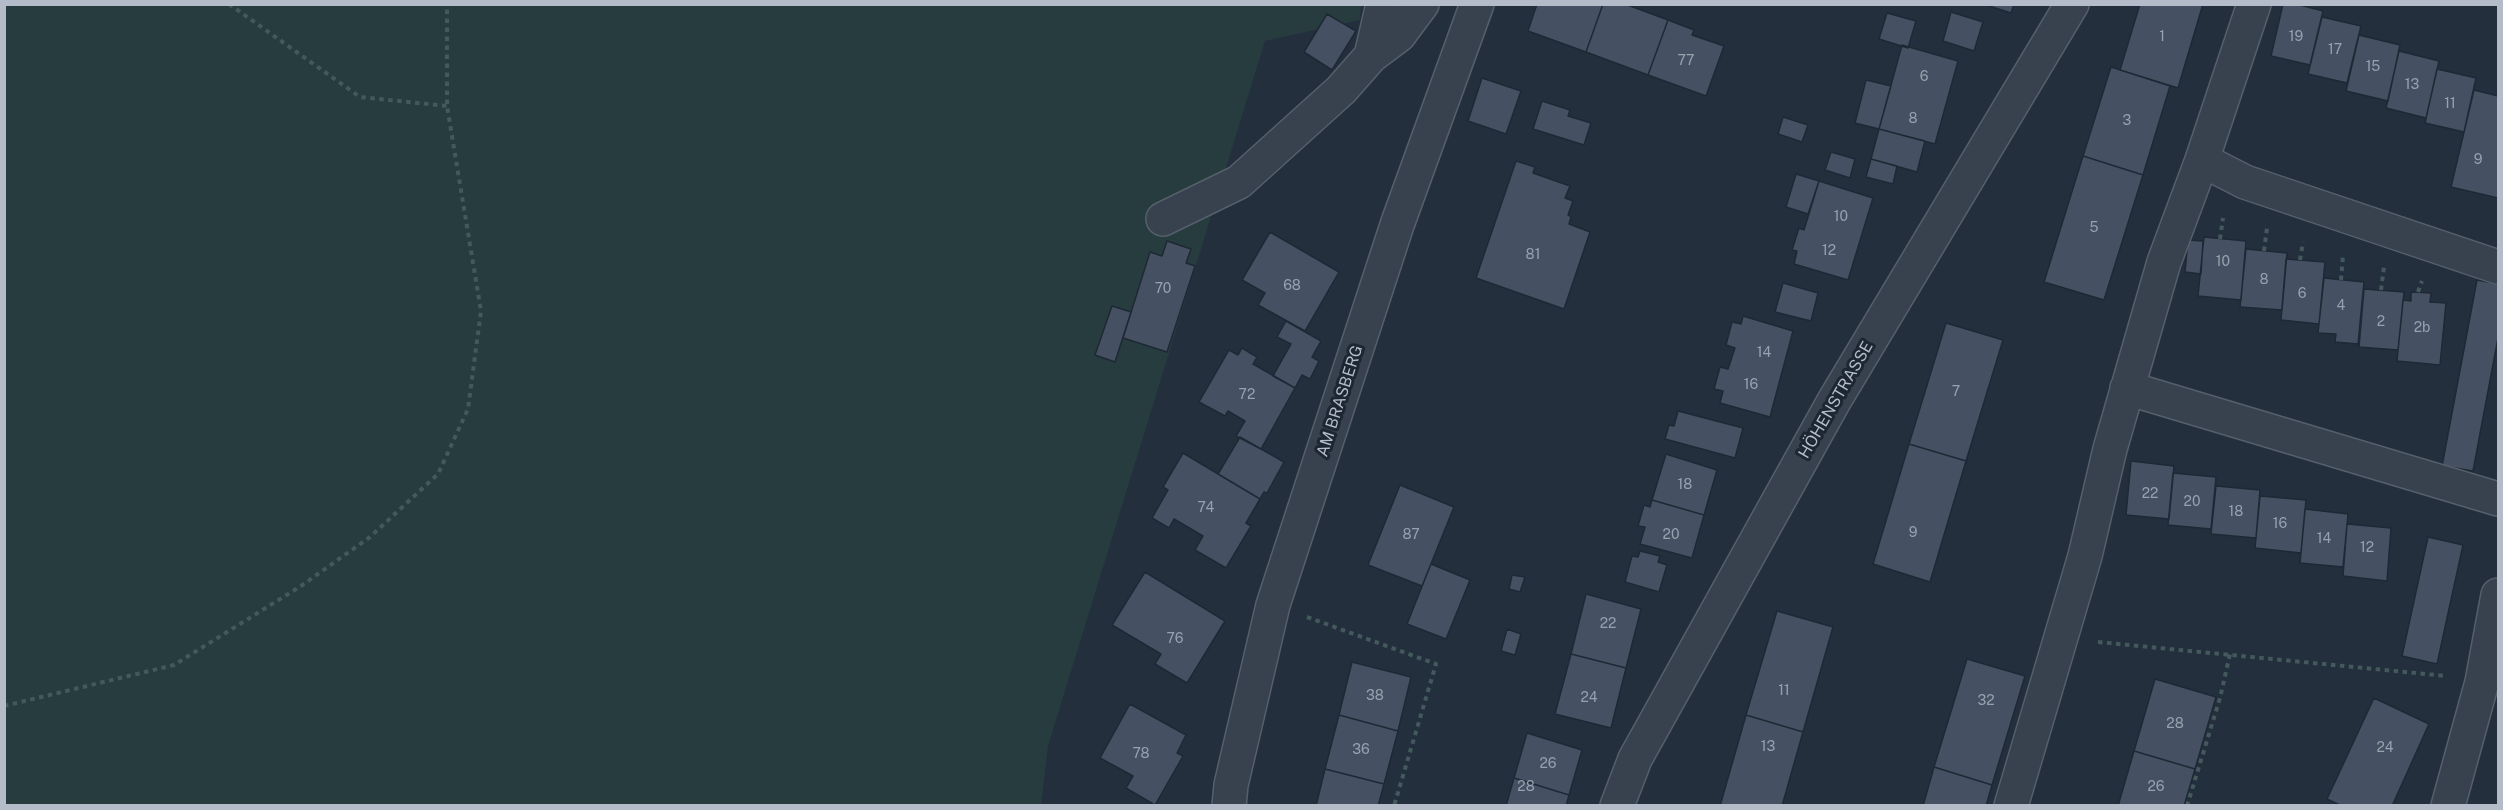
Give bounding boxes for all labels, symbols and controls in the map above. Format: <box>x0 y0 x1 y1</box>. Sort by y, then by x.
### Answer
house number: 1 <box>2159 29 2165 45</box>
house number: 19 <box>2289 29 2303 45</box>
house number: 17 <box>2328 42 2342 58</box>
house number: 77 <box>1678 53 1694 69</box>
house number: 15 <box>2366 59 2380 75</box>
house number: 6 <box>1920 69 1928 85</box>
house number: 13 <box>2405 77 2419 93</box>
house number: 11 <box>2444 96 2456 112</box>
house number: 8 <box>1908 111 1918 127</box>
house number: 3 <box>2123 113 2131 129</box>
house number: 9 <box>2474 152 2482 168</box>
house number: 10 <box>1834 209 1848 225</box>
house number: 5 <box>2090 220 2098 236</box>
house number: 12 <box>1822 243 1836 259</box>
house number: 81 <box>1526 247 1540 263</box>
house number: 10 <box>2216 254 2230 270</box>
house number: 8 <box>2259 272 2269 288</box>
house number: 68 <box>1283 278 1301 294</box>
house number: 70 <box>1155 281 1171 297</box>
house number: 6 <box>2298 286 2306 302</box>
house number: 4 <box>2337 298 2345 314</box>
house number: 2 <box>2377 314 2385 330</box>
house number: 2b <box>2414 320 2430 336</box>
street label: HÖHENSTRASSE <box>1795 338 1877 462</box>
street label: AM BRASBERG <box>1313 343 1367 459</box>
house number: 14 <box>1757 345 1771 361</box>
house number: 16 <box>1744 377 1758 393</box>
house number: 7 <box>1952 384 1960 400</box>
house number: 72 <box>1239 387 1255 403</box>
house number: 18 <box>1678 477 1692 493</box>
house number: 22 <box>2142 486 2158 502</box>
house number: 20 <box>2184 494 2200 510</box>
house number: 74 <box>1198 500 1214 516</box>
house number: 18 <box>2229 504 2243 520</box>
house number: 16 <box>2273 516 2287 532</box>
house number: 9 <box>1909 525 1917 541</box>
house number: 87 <box>1402 527 1420 543</box>
house number: 20 <box>1663 527 1679 543</box>
house number: 14 <box>2317 531 2331 547</box>
house number: 12 <box>2360 540 2374 556</box>
house number: 22 <box>1600 616 1616 632</box>
house number: 76 <box>1167 631 1183 647</box>
house number: 11 <box>1778 683 1790 699</box>
house number: 38 <box>1366 688 1384 704</box>
house number: 24 <box>1580 690 1598 706</box>
house number: 32 <box>1977 693 1995 709</box>
house number: 28 <box>2166 716 2184 732</box>
house number: 13 <box>1761 739 1775 755</box>
house number: 24 <box>2376 740 2394 756</box>
house number: 36 <box>1352 742 1370 758</box>
house number: 78 <box>1132 746 1150 762</box>
house number: 26 <box>1539 756 1557 772</box>
house number: 28 <box>1517 779 1535 795</box>
house number: 26 <box>2147 779 2165 795</box>

